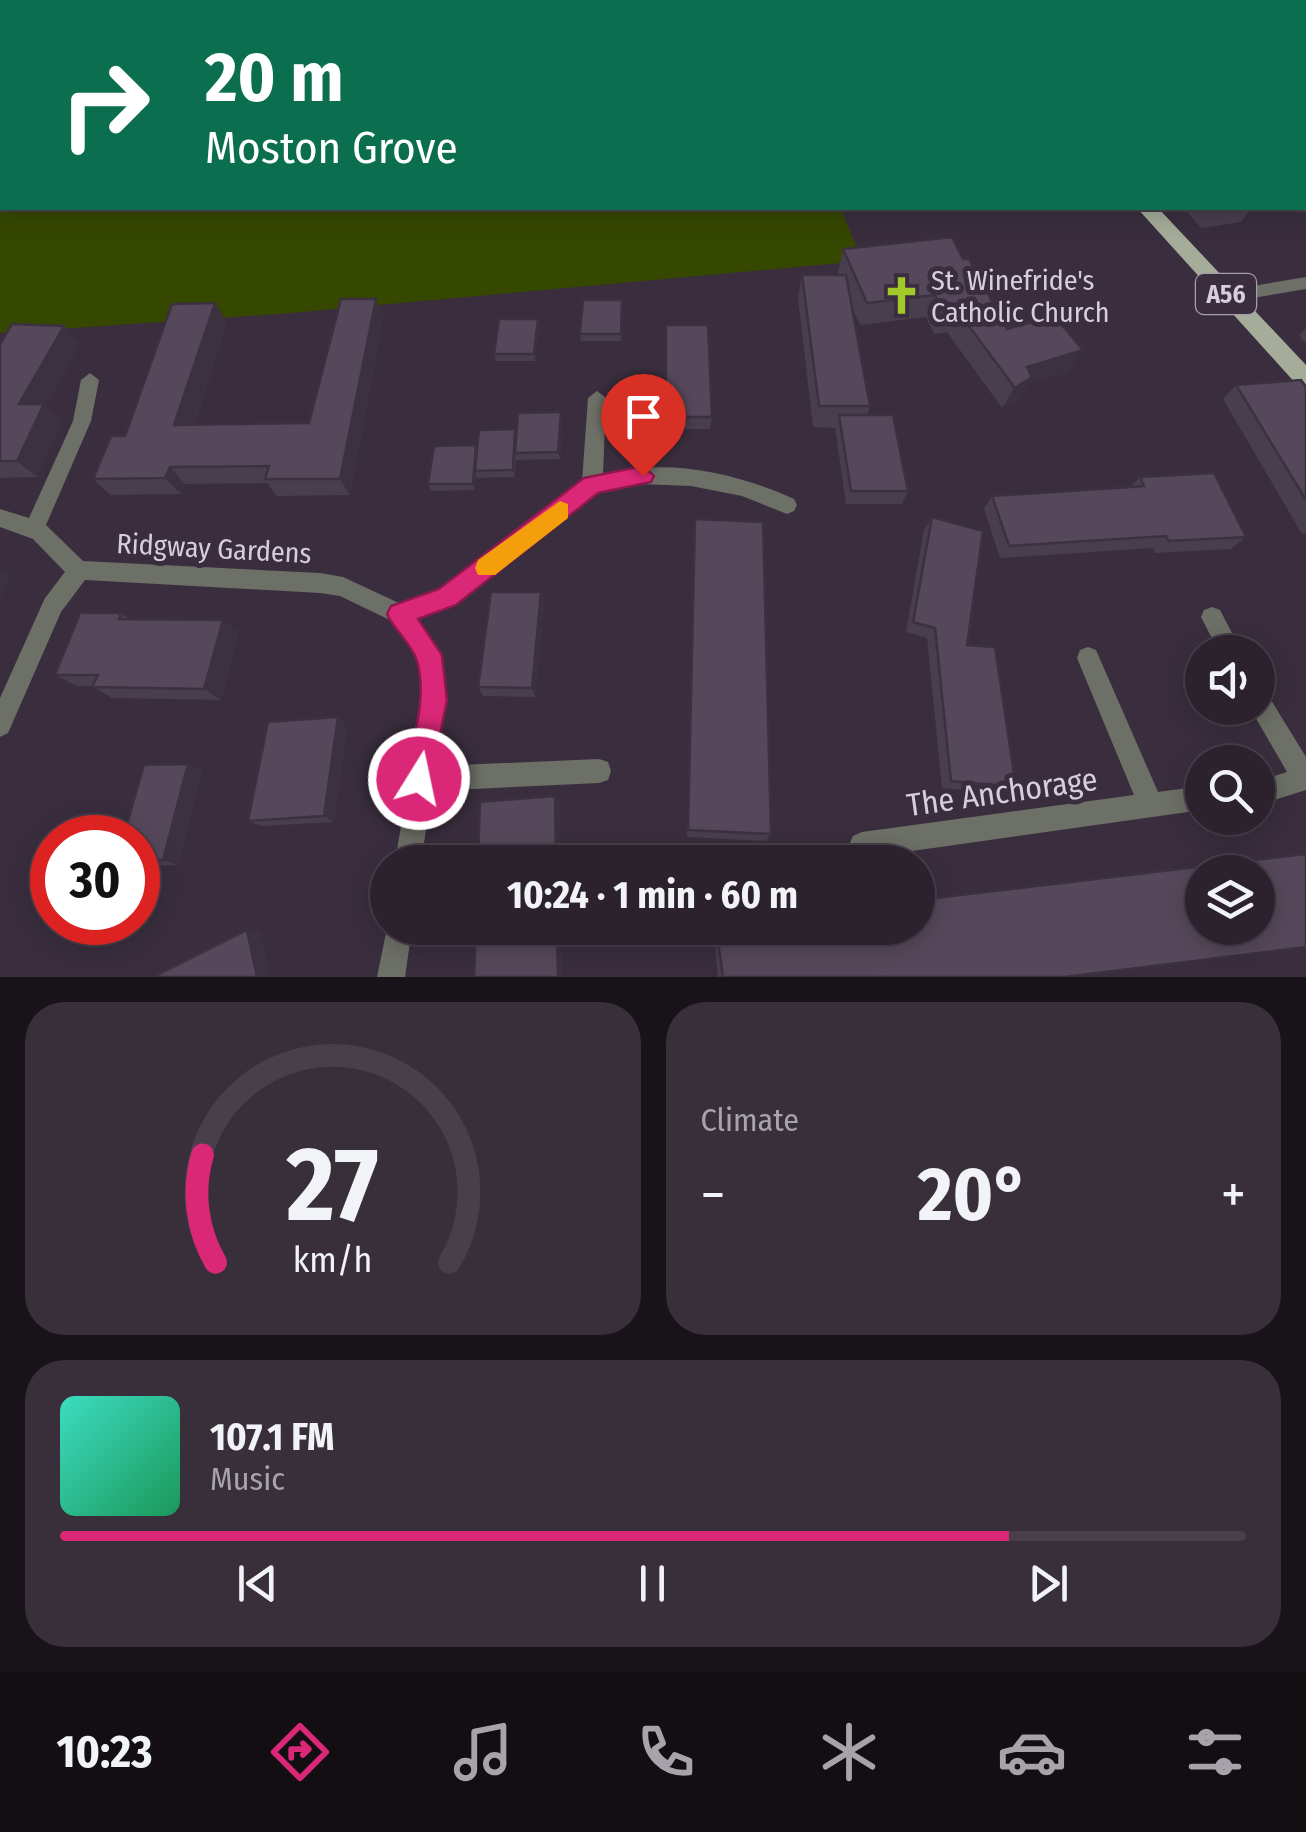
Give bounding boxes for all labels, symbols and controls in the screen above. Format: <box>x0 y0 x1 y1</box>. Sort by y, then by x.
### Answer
text: 20 m <box>205 36 344 120</box>
icon: right <box>40 40 170 170</box>
text: Moston Grove <box>205 121 458 175</box>
place label: St. Winefride's Catholic Church <box>931 264 1109 329</box>
road number: A56 <box>1196 274 1256 314</box>
church icon: St. Winefride's Catholic Church <box>880 275 922 317</box>
pin <box>601 374 686 477</box>
icon: arrive <box>616 389 671 444</box>
street label: Ridgway Gardens <box>116 527 312 570</box>
map controls <box>1185 635 1275 945</box>
button: sound <box>1185 635 1275 725</box>
position arrow <box>367 727 471 831</box>
button: search <box>1185 745 1275 835</box>
street label: The Anchorage <box>904 760 1100 824</box>
speed limit sign: 30 <box>30 815 160 945</box>
button: layers <box>1185 855 1275 945</box>
text: 10:24 · 1 min · 60 m <box>507 872 798 918</box>
text: Climate <box>701 1101 799 1139</box>
text: 27 <box>286 1123 379 1248</box>
text: 20° <box>918 1150 1029 1240</box>
text: − <box>701 1162 725 1228</box>
text: + <box>1221 1162 1246 1228</box>
text: km/h <box>293 1239 373 1281</box>
text: 107.1 FM <box>210 1414 334 1460</box>
text: Music <box>210 1460 285 1498</box>
icon: previous <box>230 1556 285 1611</box>
icon: pause <box>625 1556 680 1611</box>
icon: next <box>1021 1556 1076 1611</box>
icon: directions <box>265 1717 335 1787</box>
icon: music <box>448 1717 518 1787</box>
icon: phone <box>631 1717 701 1787</box>
icon: climate <box>814 1717 884 1787</box>
icon: car <box>997 1717 1067 1787</box>
icon: filters <box>1180 1717 1250 1787</box>
text: 10:23 <box>56 1725 152 1779</box>

